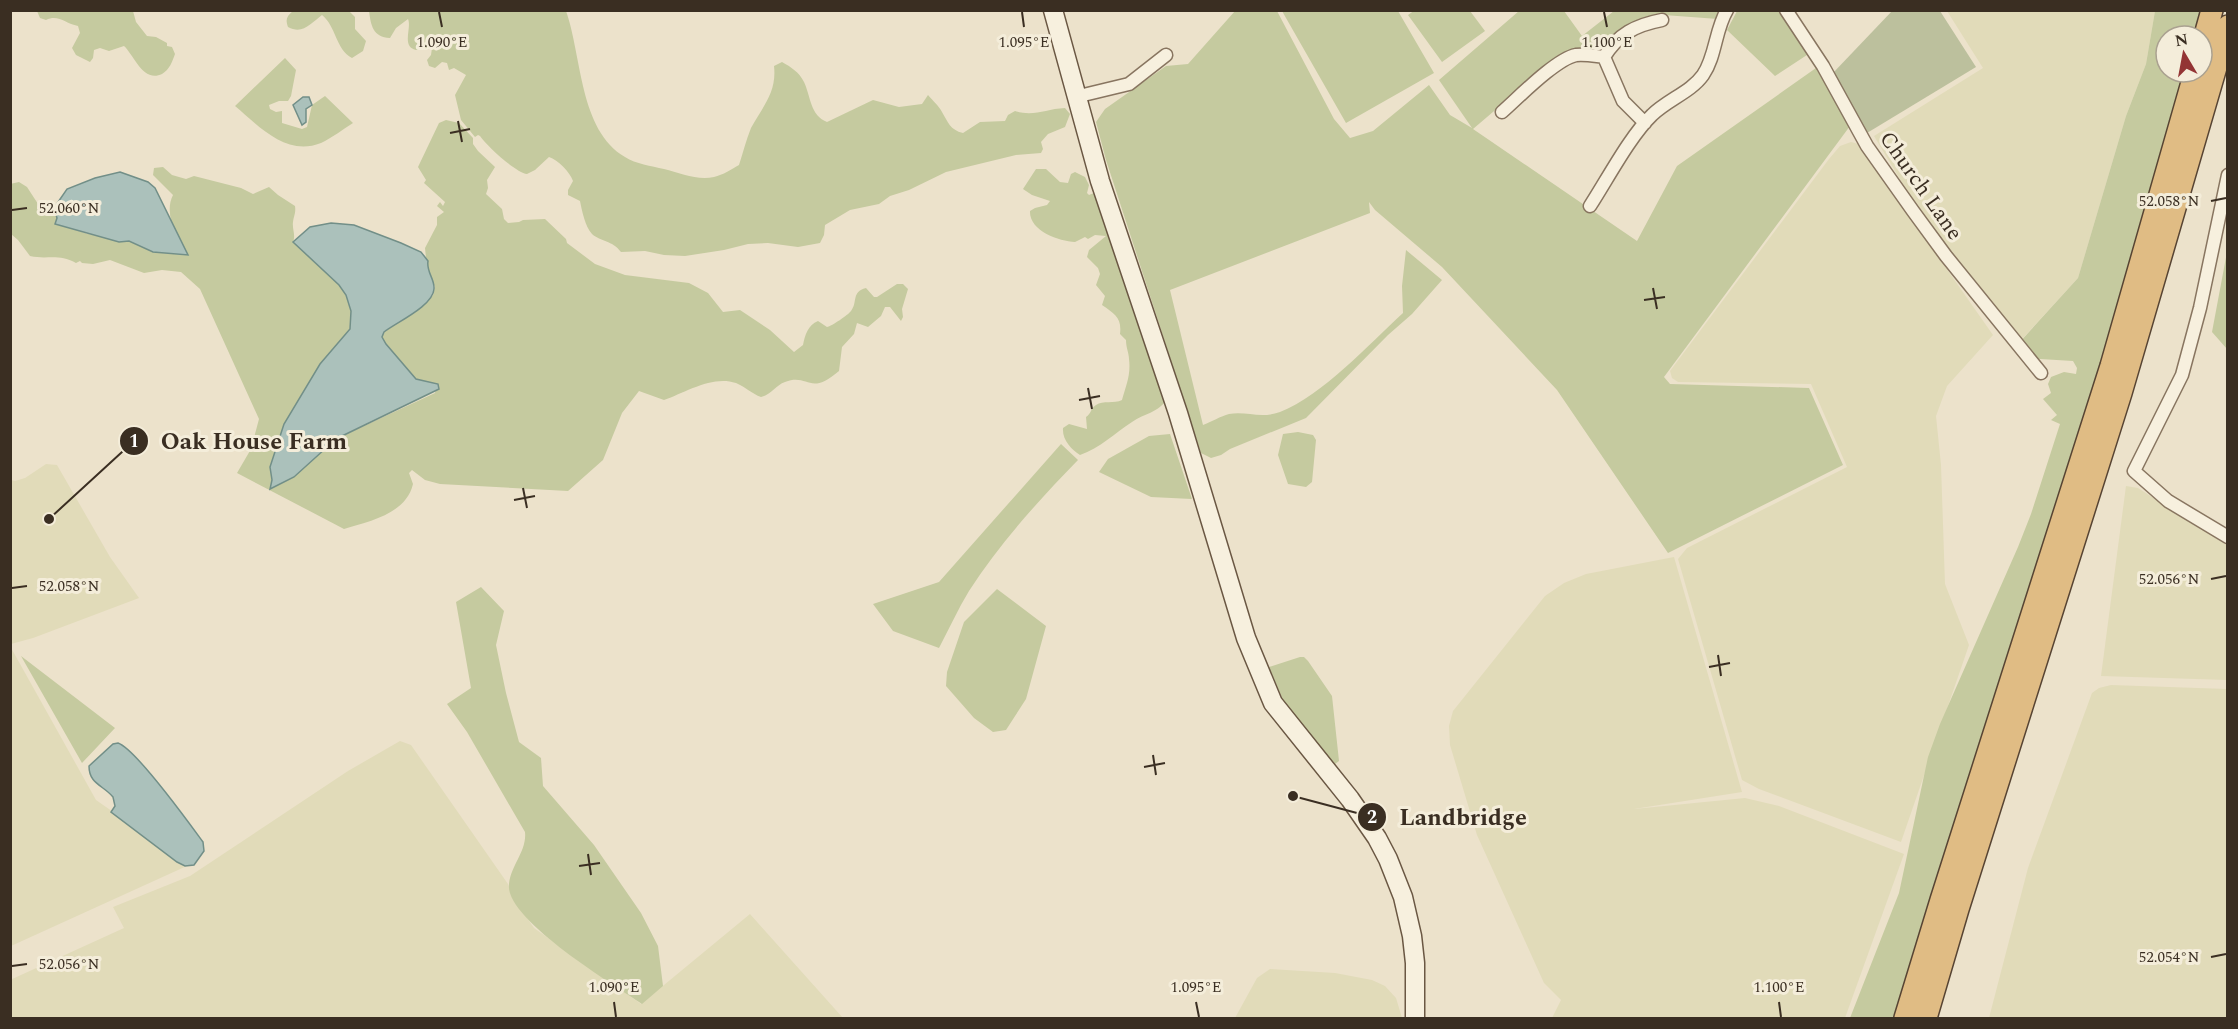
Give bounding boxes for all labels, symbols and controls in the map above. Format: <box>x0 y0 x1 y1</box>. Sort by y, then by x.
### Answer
north arrow <box>2154 24 2214 84</box>
text: N <box>2173 27 2190 53</box>
text: 1.090°E <box>416 31 468 54</box>
text: 1.095°E <box>998 31 1050 54</box>
text: 1.100°E <box>1581 31 1633 54</box>
street label: Church Lane <box>1871 124 1971 247</box>
text: 52.058°N <box>2139 190 2199 213</box>
text: 52.060°N <box>39 197 99 220</box>
callout: Oak House Farm <box>119 420 359 462</box>
text: Oak House Farm <box>161 424 348 460</box>
text: 1 <box>129 428 139 455</box>
text: 52.056°N <box>2139 568 2199 591</box>
text: 52.058°N <box>39 575 99 598</box>
callout: Landbridge <box>1357 796 1539 838</box>
text: Landbridge <box>1399 800 1527 836</box>
text: 2 <box>1367 804 1377 831</box>
text: 52.054°N <box>2139 946 2199 969</box>
text: 52.056°N <box>39 953 99 976</box>
text: 1.090°E <box>588 976 640 999</box>
text: 1.095°E <box>1170 976 1222 999</box>
text: 1.100°E <box>1753 976 1805 999</box>

